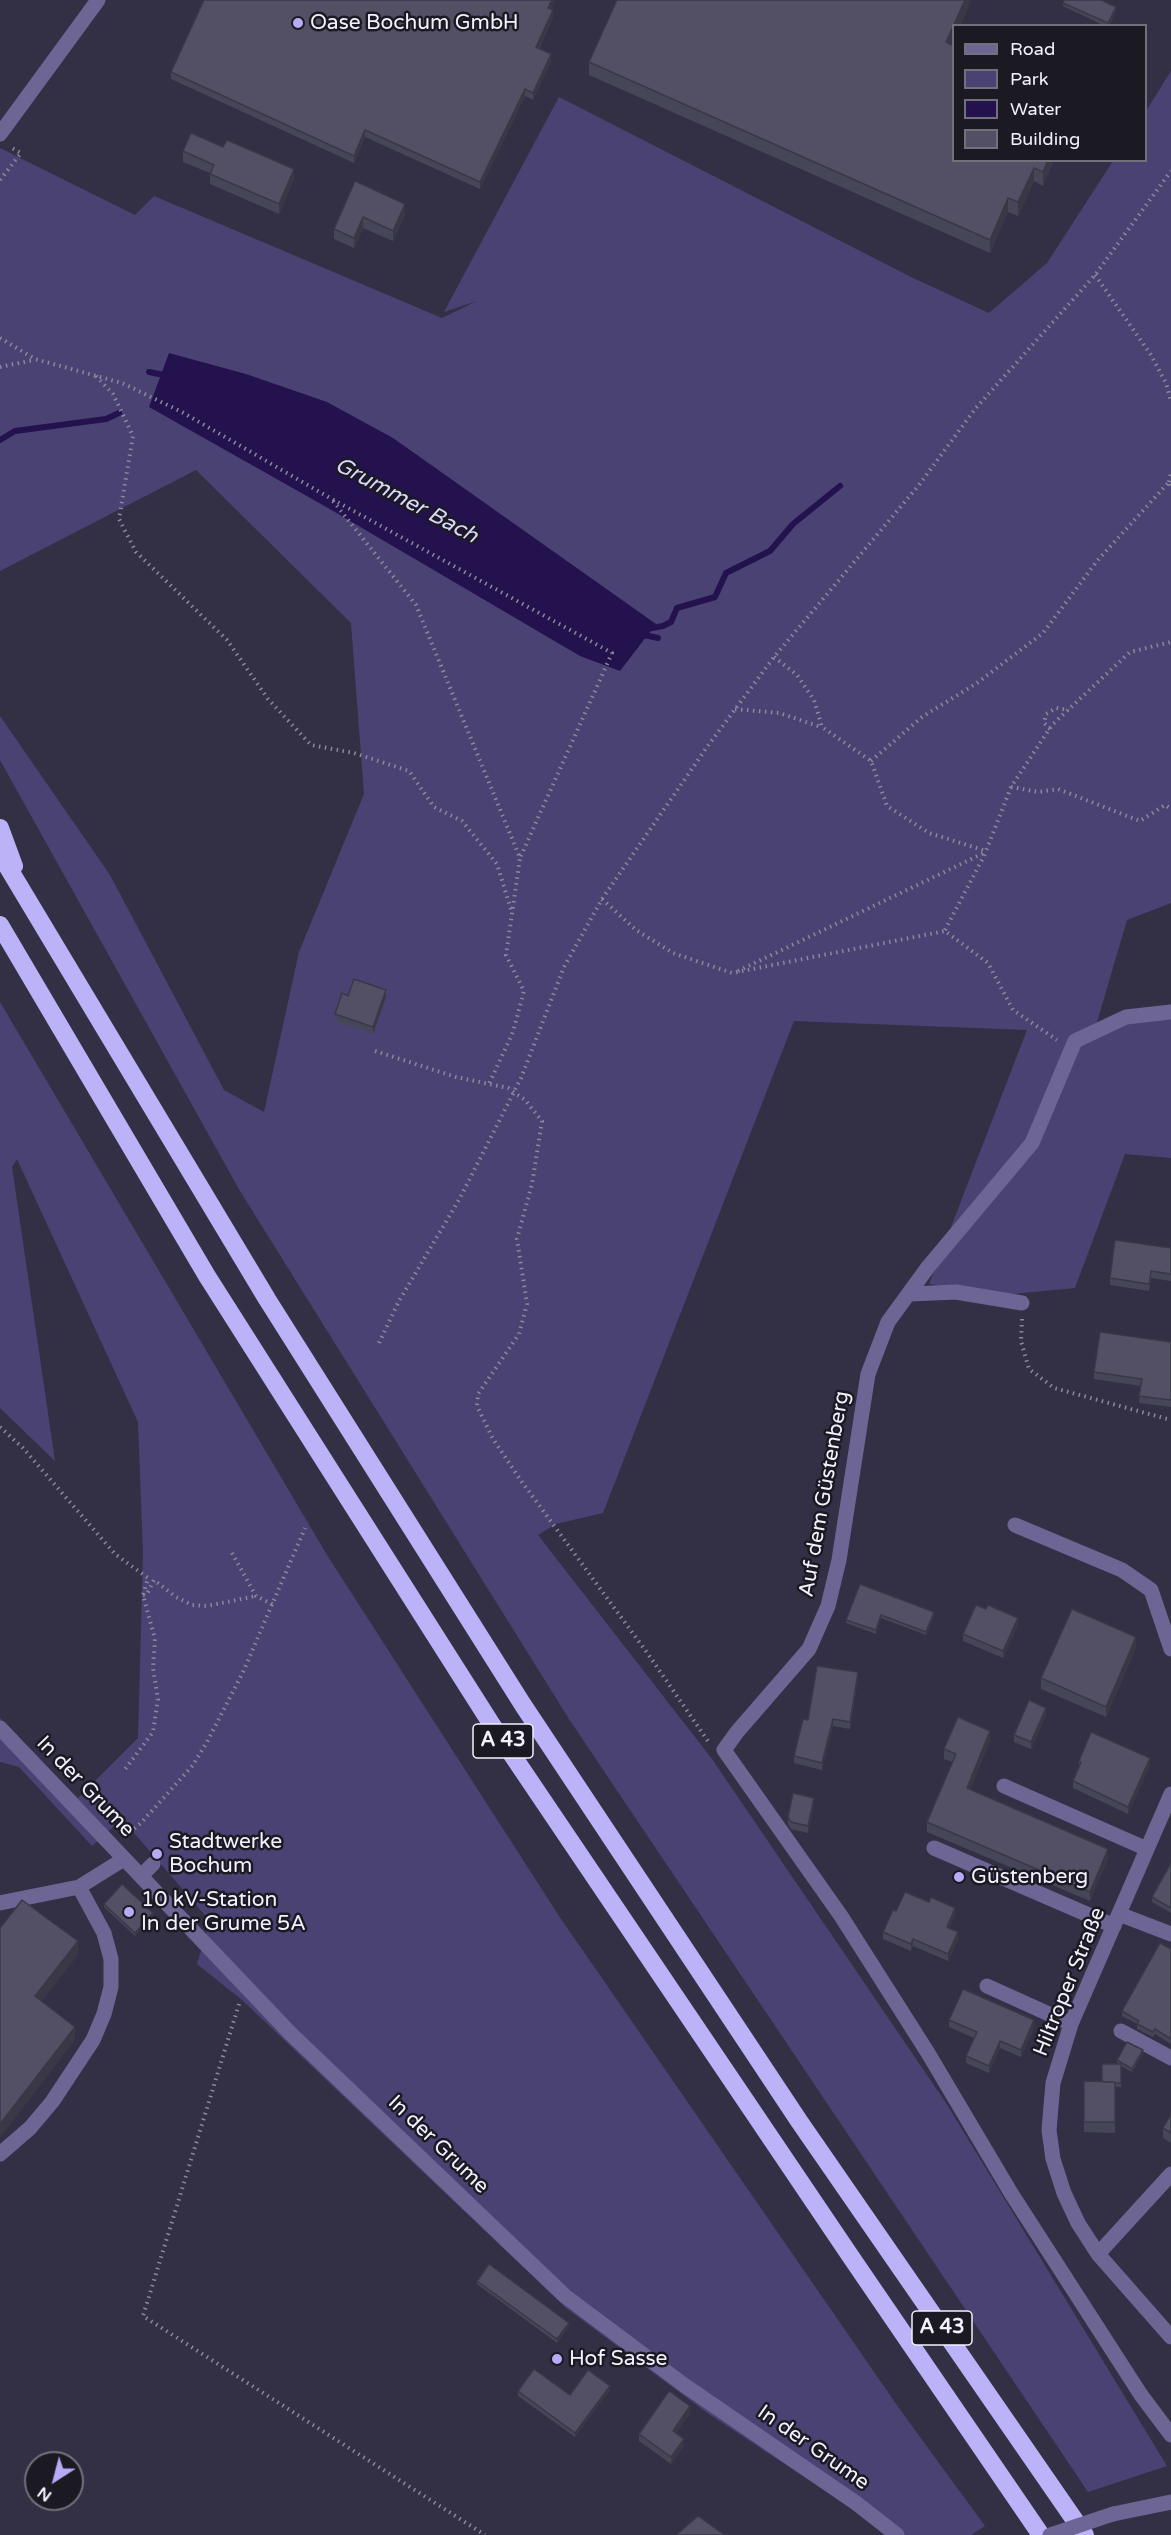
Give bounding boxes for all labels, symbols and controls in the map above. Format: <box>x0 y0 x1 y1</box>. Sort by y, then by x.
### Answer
place label: Oase Bochum GmbH <box>310 10 519 36</box>
marker: Oase Bochum GmbH <box>291 16 305 30</box>
legend <box>952 24 1147 162</box>
text: Road <box>1010 38 1055 60</box>
text: Park <box>1010 68 1048 90</box>
text: Water <box>1010 98 1061 120</box>
text: Building <box>1010 128 1080 150</box>
water label: Grummer Bach <box>330 452 482 550</box>
street label: Auf dem Güstenberg <box>794 1389 856 1599</box>
road number: A 43 <box>473 1724 533 1758</box>
street label: In der Grume <box>31 1731 139 1843</box>
place label: Stadtwerke Bochum <box>169 1829 282 1879</box>
marker: Stadtwerke Bochum <box>150 1847 164 1861</box>
place label: Güstenberg <box>971 1864 1088 1890</box>
marker: Güstenberg <box>952 1870 966 1884</box>
place label: 10 kV-Station In der Grume 5A <box>141 1887 306 1937</box>
street label: Hiltroper Straße <box>1029 1904 1111 2060</box>
marker: 10 kV-Station In der Grume 5A <box>122 1905 136 1919</box>
street label: In der Grume <box>382 2091 494 2199</box>
road number: A 43 <box>912 2311 972 2345</box>
place label: Hof Sasse <box>569 2346 667 2372</box>
marker: Hof Sasse <box>550 2352 564 2366</box>
street label: In der Grume <box>752 2400 874 2496</box>
north arrow <box>24 2451 84 2511</box>
text: N <box>34 2482 56 2506</box>

